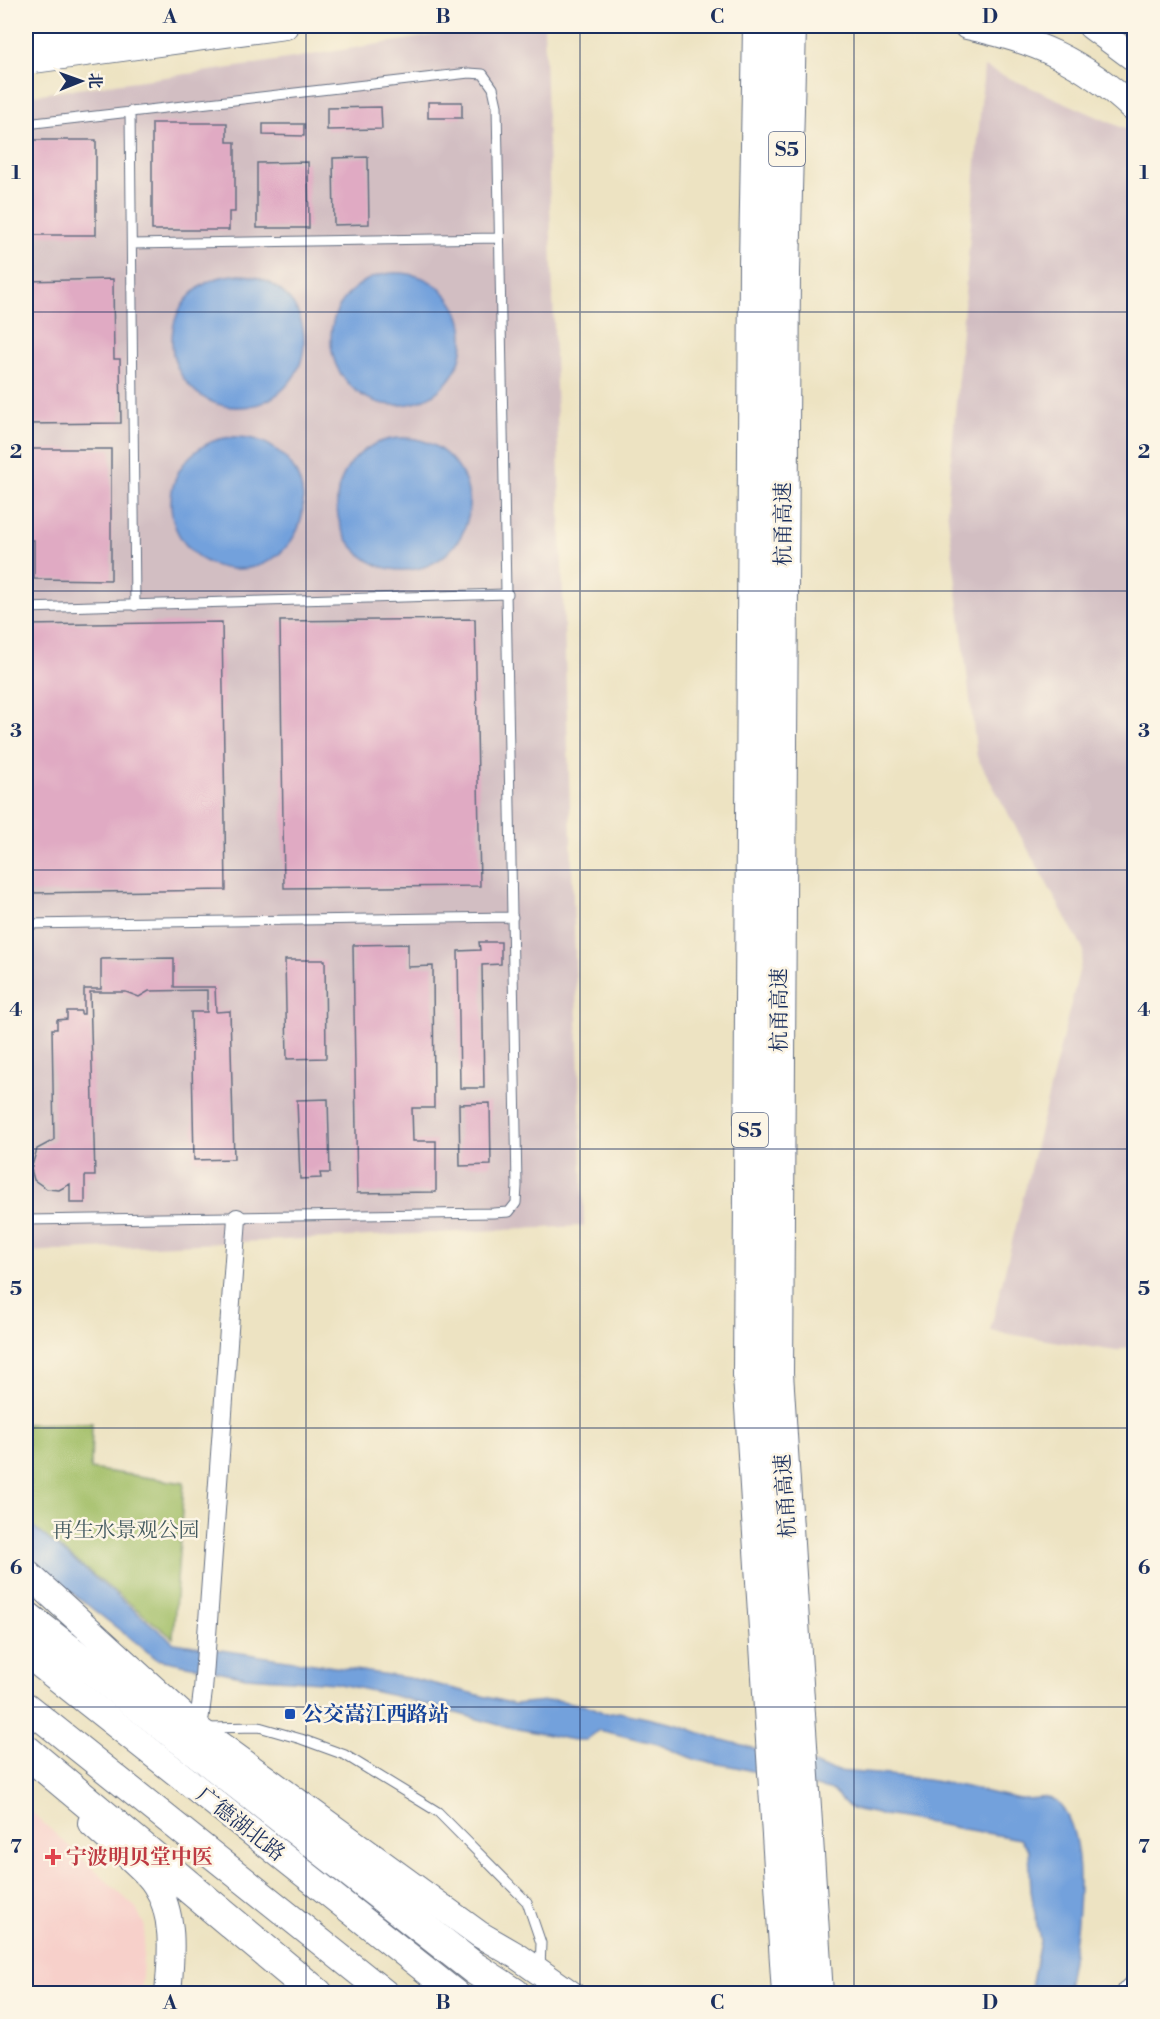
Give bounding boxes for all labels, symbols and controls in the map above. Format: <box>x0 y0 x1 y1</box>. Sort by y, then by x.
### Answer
text: A <box>162 5 178 30</box>
text: B <box>435 5 451 30</box>
text: C <box>710 5 724 30</box>
text: D <box>982 5 998 30</box>
north arrow <box>51 51 111 111</box>
text: 北 <box>85 73 105 89</box>
road number: S5 <box>769 132 805 166</box>
text: 1 <box>11 161 21 186</box>
text: 1 <box>1139 161 1149 186</box>
text: 2 <box>10 440 22 465</box>
text: 2 <box>1138 440 1150 465</box>
street label: 杭甬高速 <box>771 482 797 566</box>
text: 3 <box>10 719 22 744</box>
text: 3 <box>1138 719 1150 744</box>
street label: 杭甬高速 <box>767 968 793 1052</box>
text: 4 <box>9 998 23 1023</box>
text: 4 <box>1137 998 1151 1023</box>
road number: S5 <box>732 1113 768 1147</box>
text: 5 <box>10 1277 22 1302</box>
text: 5 <box>1138 1277 1150 1302</box>
street label: 杭甬高速 <box>770 1453 802 1539</box>
park label: 再生水景观公园 <box>53 1518 200 1544</box>
text: 6 <box>10 1556 23 1581</box>
text: 6 <box>1138 1556 1151 1581</box>
place label: 公交嵩江西路站 <box>302 1702 449 1728</box>
marker: 公交嵩江西路站 <box>283 1707 297 1721</box>
street label: 广德湖北路 <box>191 1782 290 1867</box>
text: 7 <box>10 1835 22 1860</box>
text: 7 <box>1138 1835 1150 1860</box>
place label: 宁波明贝堂中医 <box>66 1845 213 1871</box>
marker: 宁波明贝堂中医 <box>44 1848 62 1866</box>
text: A <box>162 1991 178 2016</box>
text: B <box>435 1991 451 2016</box>
text: C <box>710 1991 724 2016</box>
text: D <box>982 1991 998 2016</box>

